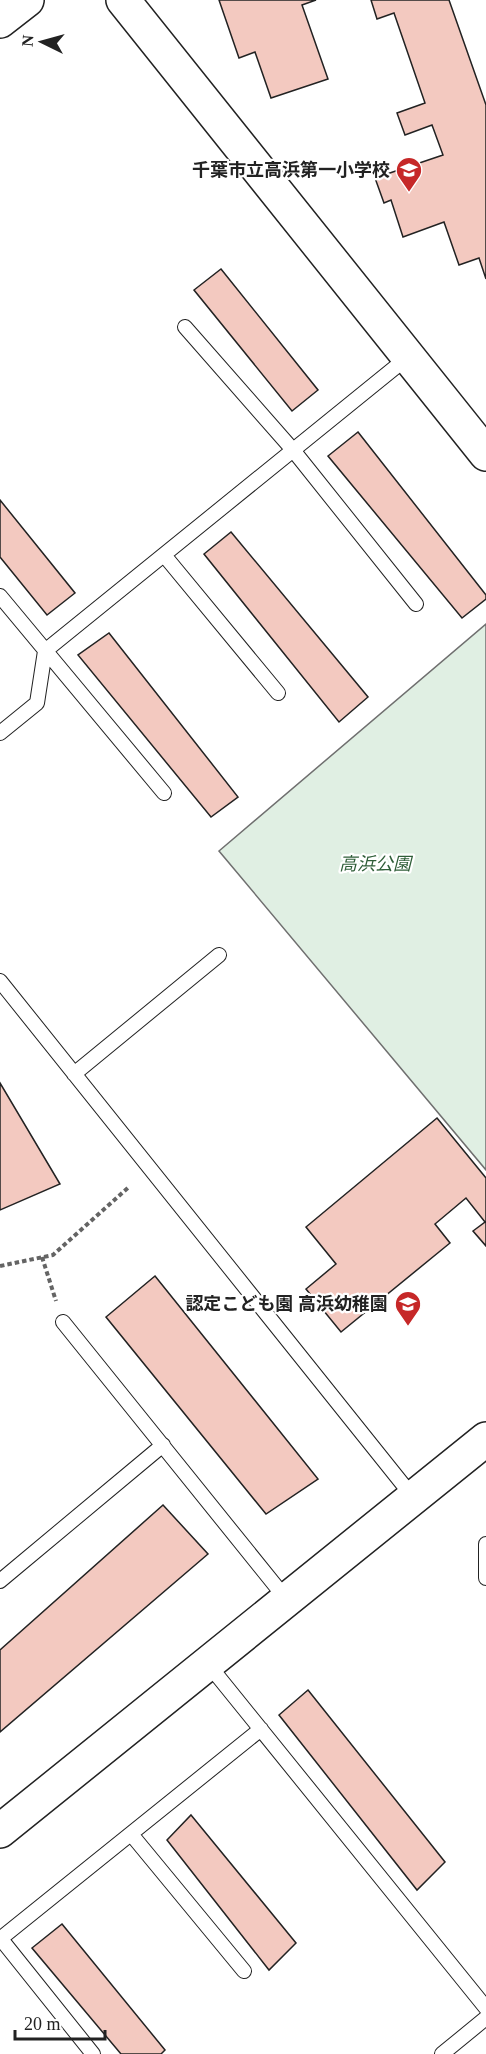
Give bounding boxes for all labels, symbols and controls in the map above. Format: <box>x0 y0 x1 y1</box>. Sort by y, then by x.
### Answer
north arrow <box>12 12 72 72</box>
text: N <box>19 34 37 47</box>
school or university icon: 千葉市立高浜第一小学校 <box>394 155 424 193</box>
place label: 千葉市立高浜第一小学校 <box>192 160 390 180</box>
park label: 高浜公園 <box>339 854 414 874</box>
school or university icon: 認定こども園 高浜幼稚園 <box>393 1289 423 1327</box>
place label: 認定こども園 高浜幼稚園 <box>186 1294 388 1314</box>
scale bar <box>15 2003 105 2041</box>
text: 20 m <box>24 2014 61 2034</box>

